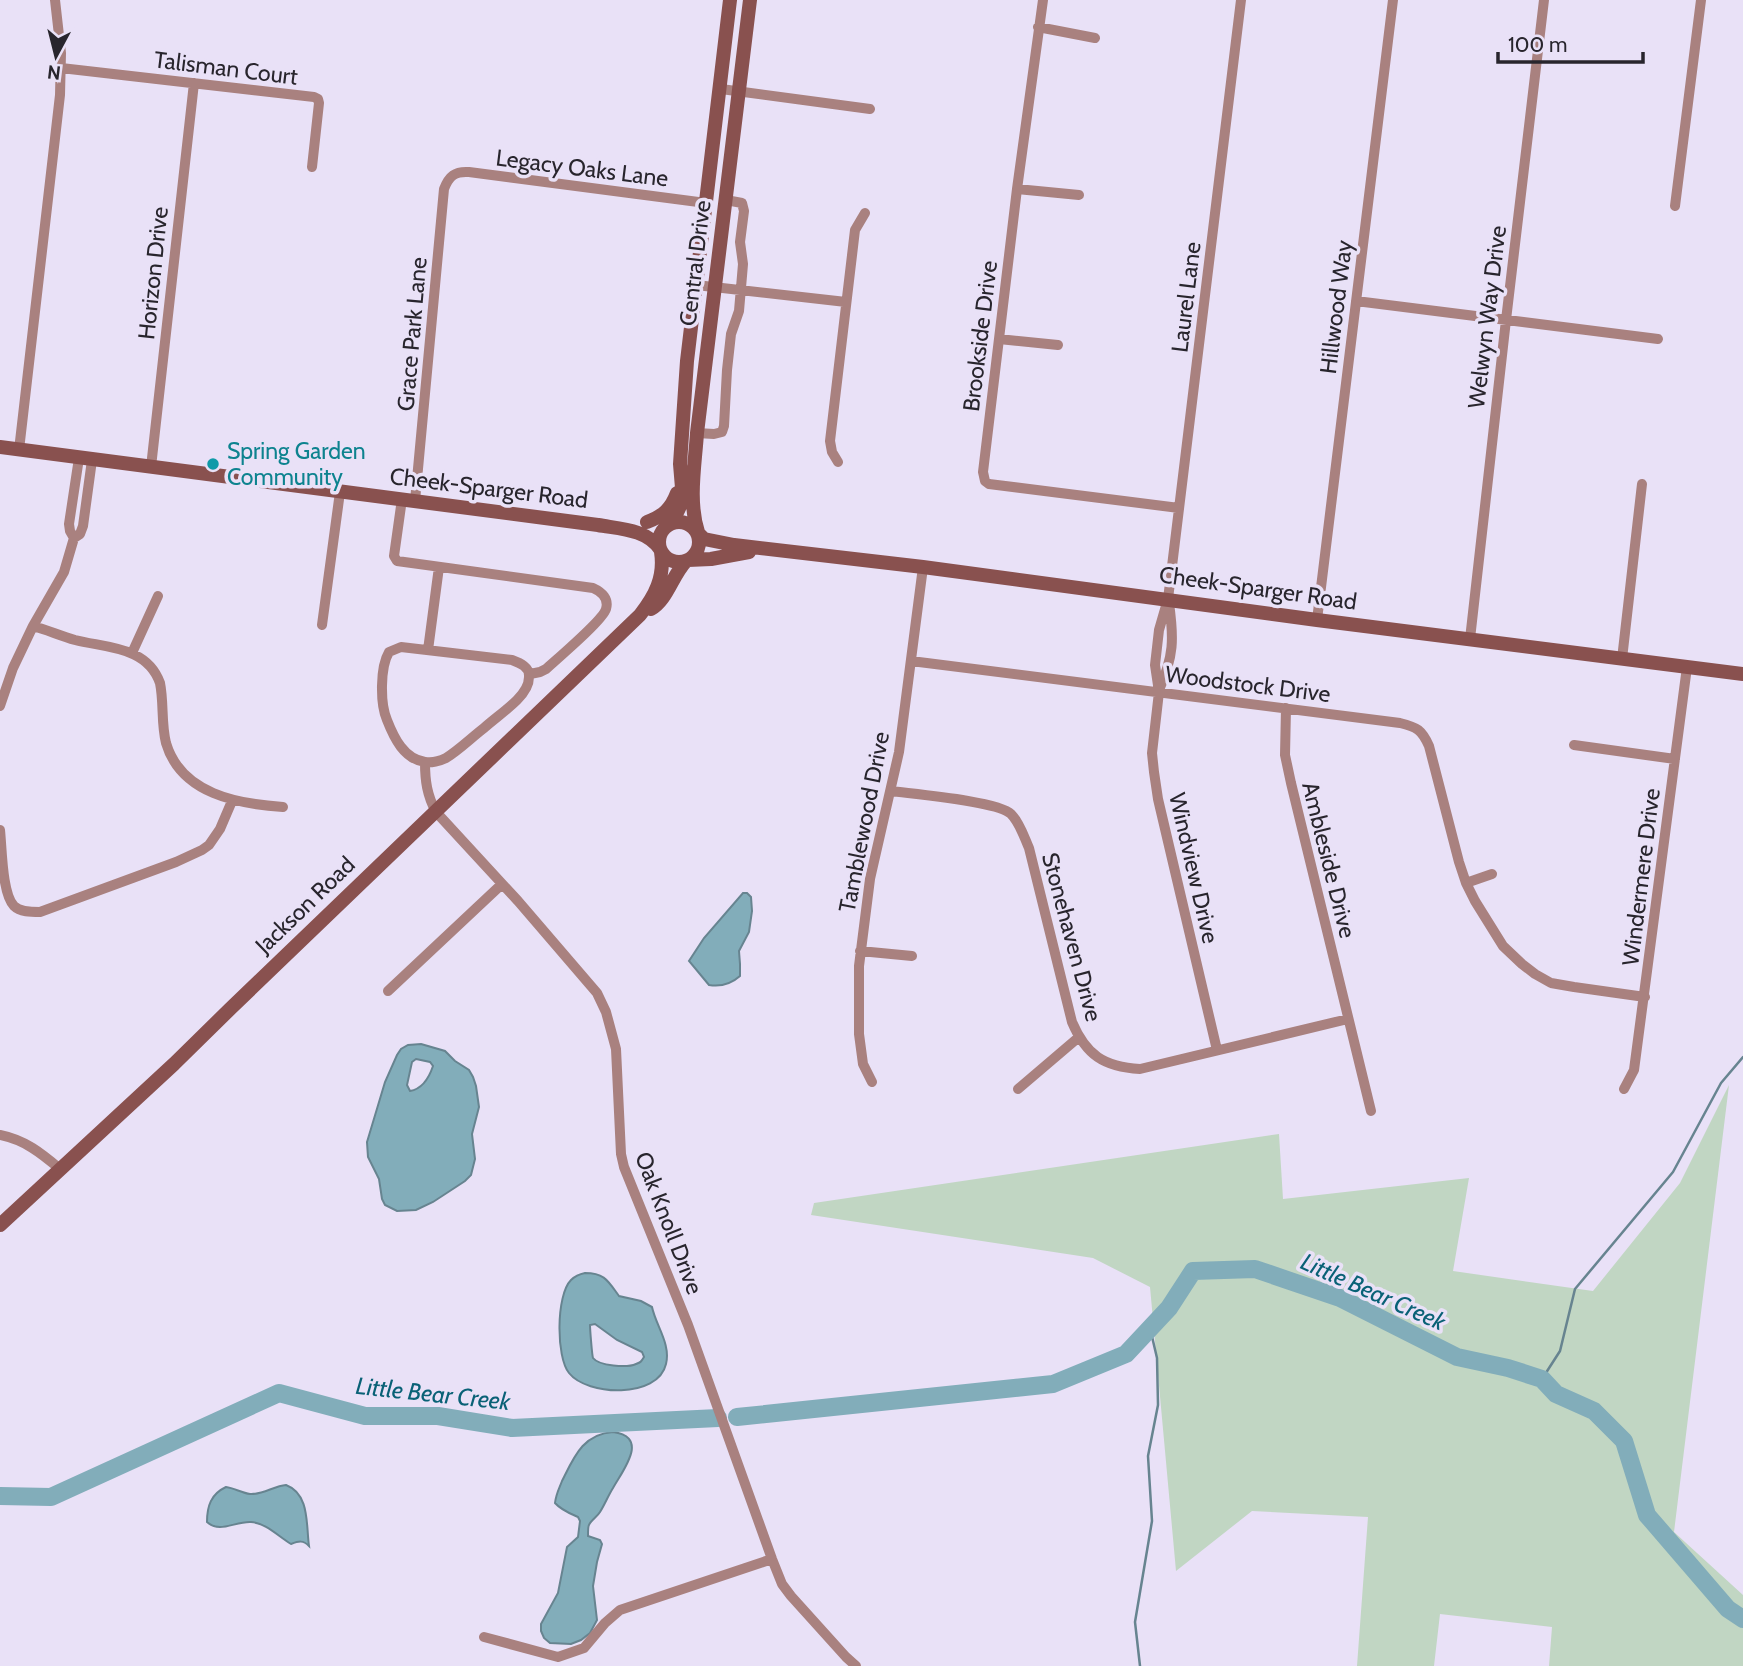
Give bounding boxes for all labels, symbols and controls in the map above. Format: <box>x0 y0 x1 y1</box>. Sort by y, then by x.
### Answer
north arrow <box>21 21 91 91</box>
scale bar <box>1498 21 1643 65</box>
text: 100 m <box>1508 32 1567 57</box>
street label: Talisman Court <box>153 45 300 91</box>
text: N <box>46 60 62 85</box>
street label: Legacy Oaks Lane <box>494 144 670 192</box>
street label: Central Drive <box>673 198 717 327</box>
street label: Horizon Drive <box>132 205 174 341</box>
street label: Welwyn Way Drive <box>1462 224 1512 410</box>
street label: Hillwood Way <box>1314 238 1358 375</box>
street label: Laurel Lane <box>1165 240 1207 354</box>
street label: Grace Park Lane <box>391 256 433 412</box>
street label: Brookside Drive <box>957 259 1003 413</box>
place label: Spring Garden Community <box>227 437 366 491</box>
marker: Spring Garden Community <box>205 456 221 472</box>
street label: Cheek-Sparger Road <box>388 462 590 514</box>
street label: Cheek-Sparger Road <box>1157 560 1359 616</box>
street label: Woodstock Drive <box>1164 660 1332 708</box>
street label: Tamblewood Drive <box>833 729 895 915</box>
street label: Ambleside Drive <box>1296 779 1362 941</box>
street label: Windermere Drive <box>1616 786 1666 967</box>
street label: Windview Drive <box>1163 790 1225 946</box>
street label: Stonehaven Drive <box>1036 850 1108 1025</box>
street label: Jackson Road <box>249 851 361 960</box>
street label: Oak Knoll Drive <box>629 1148 709 1298</box>
water label: Little Bear Creek <box>1297 1247 1451 1337</box>
water label: Little Bear Creek <box>354 1371 512 1416</box>

